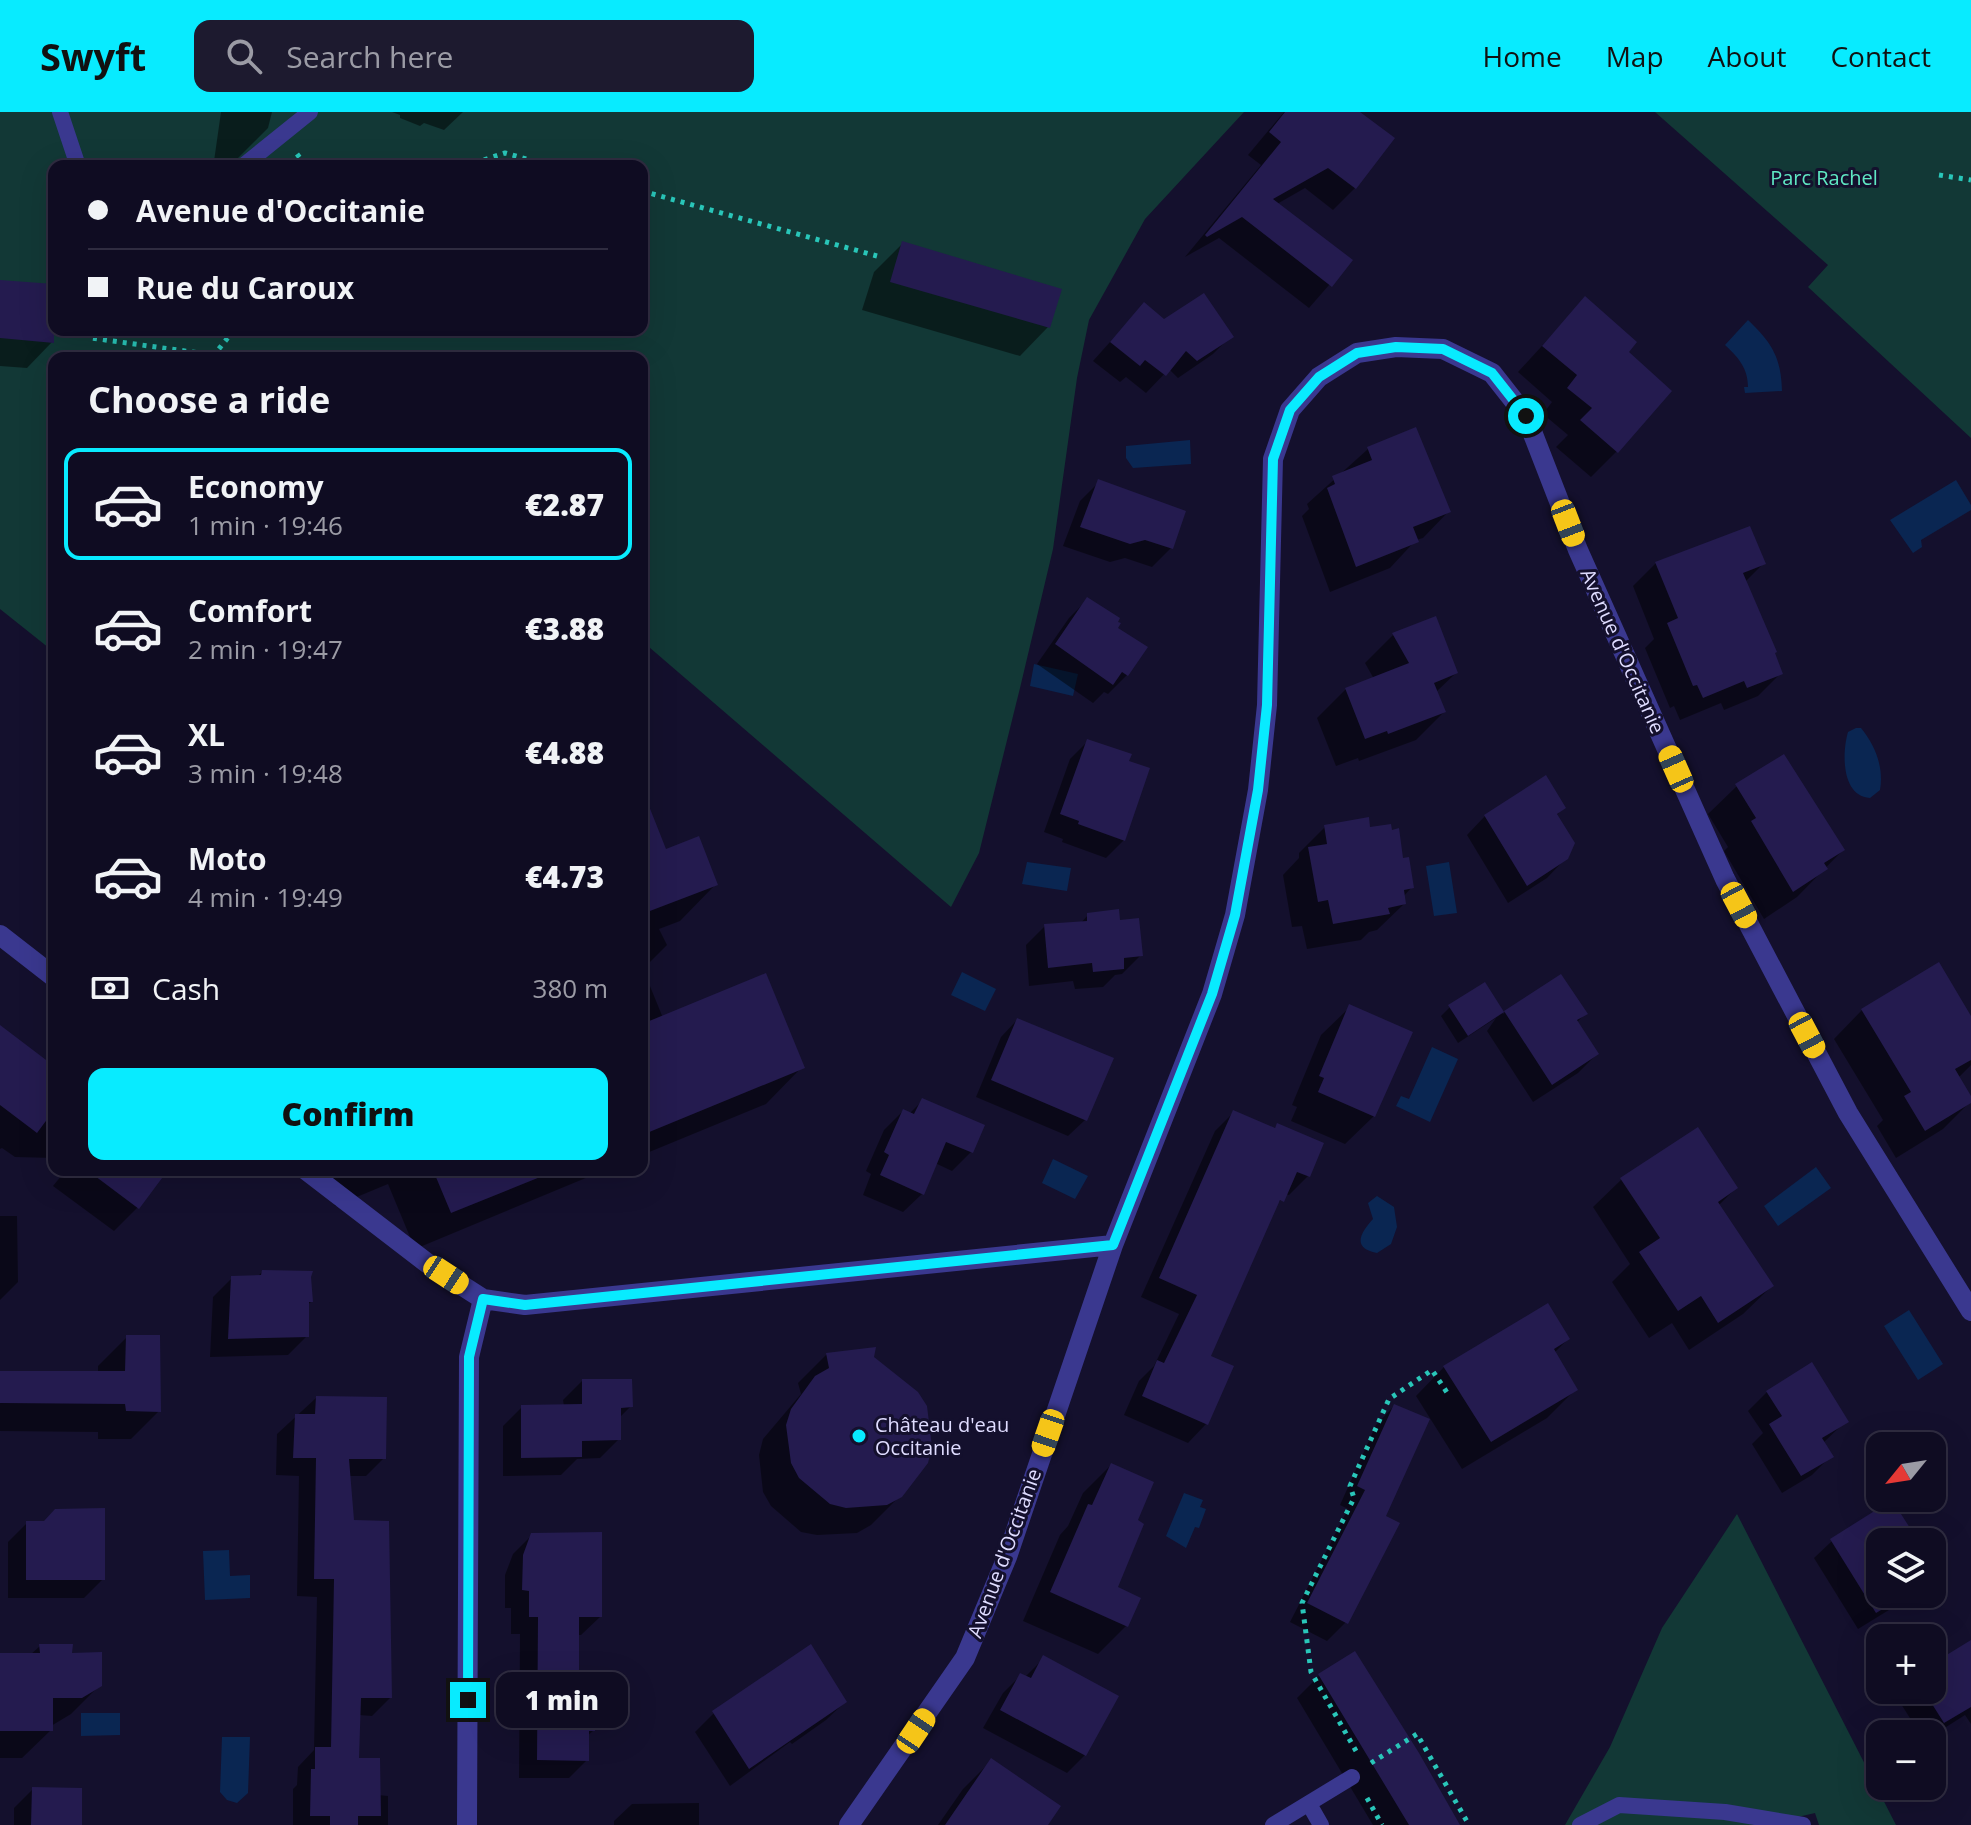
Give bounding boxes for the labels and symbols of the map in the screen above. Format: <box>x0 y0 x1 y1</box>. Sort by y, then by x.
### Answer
park label: Parc Rachel <box>1770 164 1878 191</box>
route start <box>1508 398 1544 434</box>
car <box>1548 496 1588 550</box>
street label: Avenue d'Occitanie <box>1574 564 1672 738</box>
car <box>1655 742 1697 796</box>
car <box>1717 878 1761 932</box>
car <box>1785 1008 1829 1062</box>
car <box>419 1252 473 1298</box>
car <box>1029 1406 1067 1460</box>
place label: Château d'eau Occitanie <box>875 1411 1009 1461</box>
marker: Château d'eau Occitanie <box>850 1427 868 1445</box>
north arrow <box>1866 1432 1946 1512</box>
street label: Avenue d'Occitanie <box>961 1465 1047 1641</box>
callout: 1 min <box>496 1672 628 1728</box>
route end <box>450 1682 486 1718</box>
car <box>893 1704 939 1758</box>

